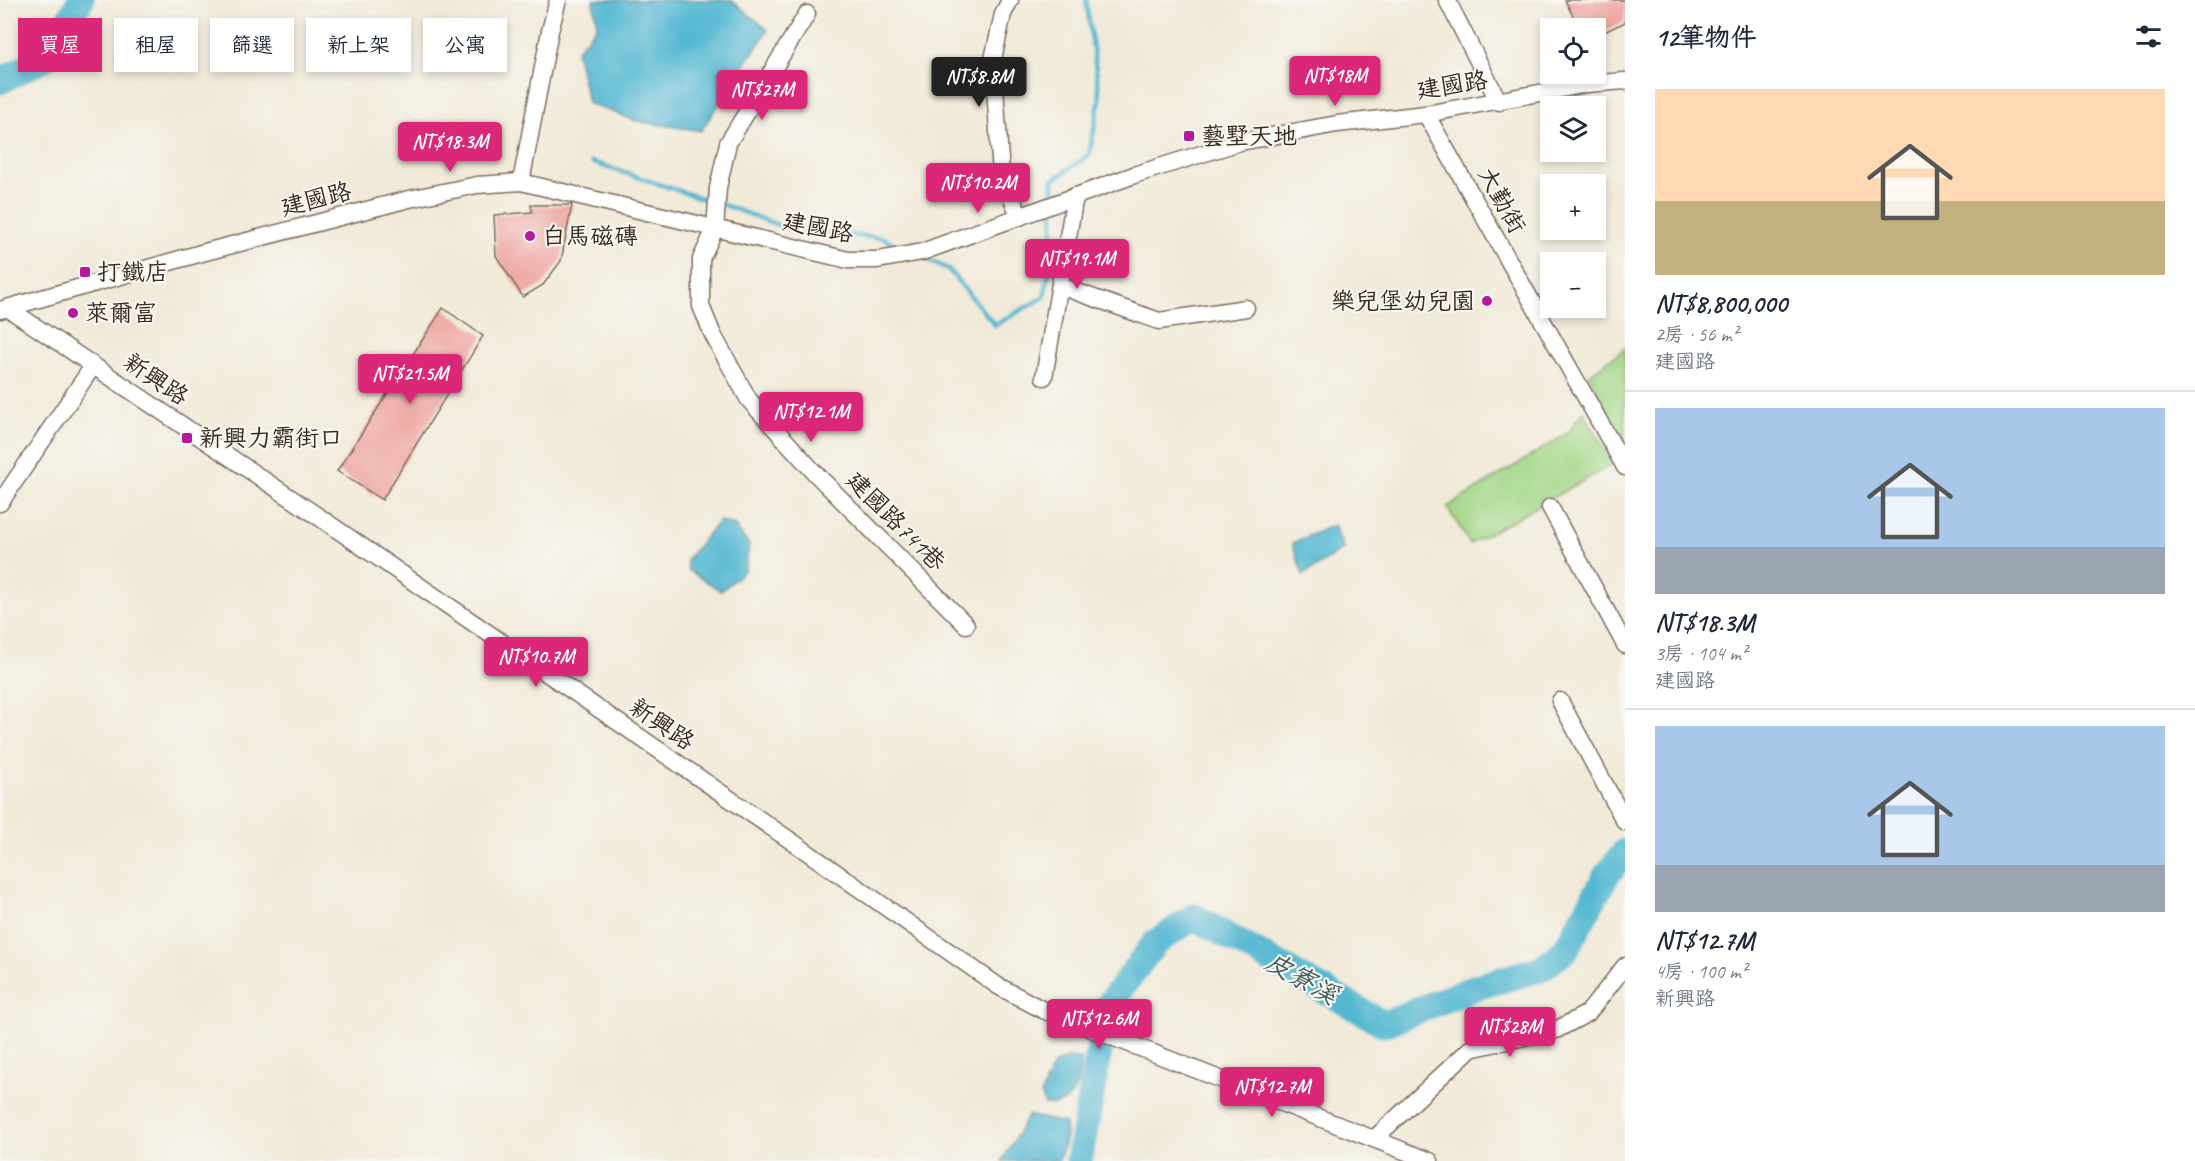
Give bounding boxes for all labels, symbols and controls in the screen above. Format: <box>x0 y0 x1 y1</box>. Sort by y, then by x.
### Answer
chip: 買屋 <box>18 18 102 72</box>
chip: 租屋 <box>114 18 198 72</box>
chip: 篩選 <box>210 18 294 72</box>
chip: 新上架 <box>306 18 411 72</box>
chip: 公寓 <box>423 18 507 72</box>
map controls <box>1540 18 1606 318</box>
button: locate <box>1540 18 1606 84</box>
icon: filters <box>2132 20 2165 53</box>
text: 12筆物件 <box>1655 21 1756 54</box>
pin: NT$18M <box>1286 56 1384 107</box>
pin: NT$8.8M <box>924 57 1034 108</box>
text: NT$18M <box>1303 63 1367 88</box>
text: NT$8.8M <box>945 64 1013 89</box>
street label: 建國路 <box>1414 65 1490 105</box>
pin: NT$27M <box>713 70 811 121</box>
text: NT$27M <box>730 77 794 102</box>
button: layers <box>1540 96 1606 162</box>
place label: 藝墅天地 <box>1201 121 1297 151</box>
pin: NT$18.3M <box>388 122 512 173</box>
icon: home <box>1856 128 1964 236</box>
text: NT$18.3M <box>412 129 488 154</box>
marker: 藝墅天地 <box>1182 129 1196 143</box>
street label: 大勤街 <box>1471 161 1533 239</box>
pin: NT$10.2M <box>916 163 1040 214</box>
text: NT$10.2M <box>940 170 1016 195</box>
button: + <box>1540 174 1606 240</box>
street label: 建國路 <box>277 176 355 222</box>
street label: 建國路 <box>780 205 856 249</box>
place label: 白馬磁磚 <box>542 221 638 251</box>
marker: 白馬磁磚 <box>523 229 537 243</box>
pin: NT$19.1M <box>1015 239 1139 290</box>
text: NT$19.1M <box>1039 246 1115 271</box>
button: − <box>1540 252 1606 318</box>
place label: 打鐵店 <box>97 257 169 287</box>
marker: 打鐵店 <box>78 265 92 279</box>
place label: 樂兒堡幼兒園 <box>1331 286 1475 316</box>
text: NT$8,800,000 <box>1655 287 1787 320</box>
marker: 樂兒堡幼兒園 <box>1480 294 1494 308</box>
place label: 萊爾富 <box>85 298 157 328</box>
marker: 萊爾富 <box>66 306 80 320</box>
text: 2房 · 56 m² <box>1655 322 1738 347</box>
street label: 新興路 <box>118 346 194 412</box>
text: 建國路 <box>1655 349 1715 374</box>
pin: NT$21.5M <box>348 354 472 405</box>
text: NT$21.5M <box>372 361 448 386</box>
pin: NT$12.1M <box>749 392 873 443</box>
text: NT$12.1M <box>773 399 849 424</box>
place label: 新興力霸街口 <box>199 423 343 453</box>
marker: 新興力霸街口 <box>180 431 194 445</box>
icon: home <box>1856 447 1964 555</box>
street label: 建國路741巷 <box>840 465 952 577</box>
text: NT$18.3M <box>1655 606 1754 639</box>
pin: NT$10.7M <box>474 637 598 688</box>
text: 3房 · 104 m² <box>1655 641 1747 666</box>
text: NT$10.7M <box>498 644 574 669</box>
text: 建國路 <box>1655 668 1715 693</box>
street label: 新興路 <box>624 691 700 757</box>
icon: home <box>1856 765 1964 873</box>
text: NT$12.7M <box>1655 924 1754 957</box>
water label: 皮寮溪 <box>1260 945 1346 1013</box>
text: 4房 · 100 m² <box>1655 959 1747 984</box>
text: 新興路 <box>1655 986 1715 1011</box>
pin: NT$12.6M <box>1037 999 1161 1050</box>
text: NT$12.6M <box>1061 1006 1137 1031</box>
pin: NT$28M <box>1461 1007 1559 1058</box>
text: NT$28M <box>1478 1014 1542 1039</box>
pin: NT$12.7M <box>1210 1067 1334 1118</box>
text: NT$12.7M <box>1234 1074 1310 1099</box>

